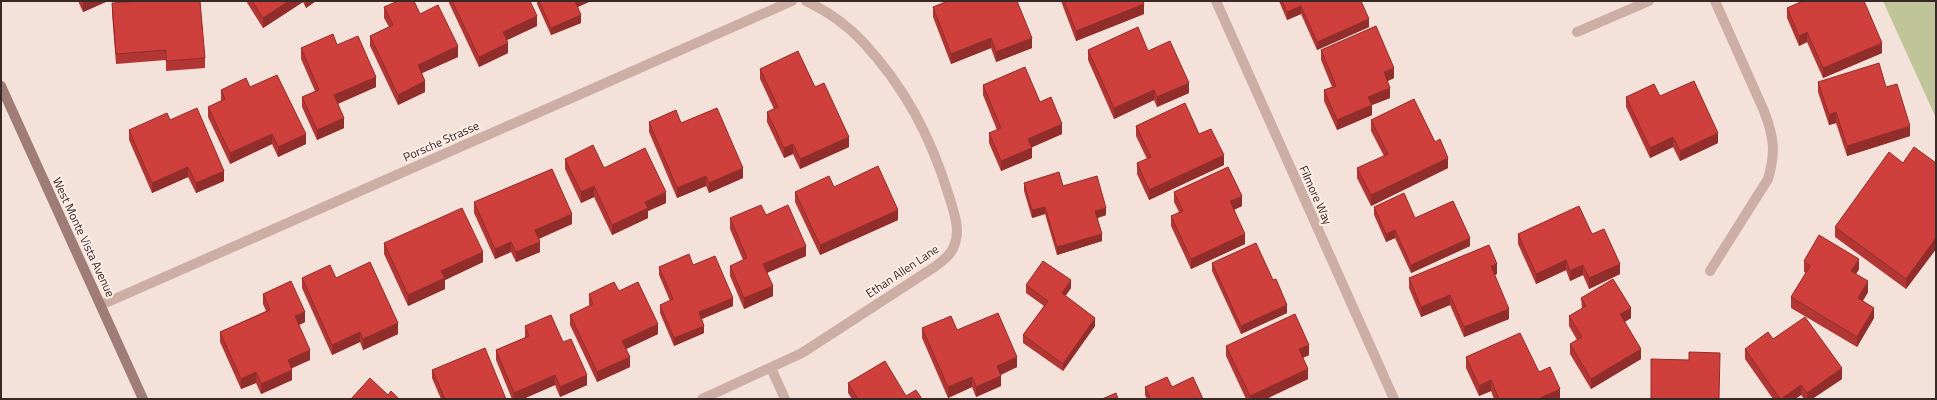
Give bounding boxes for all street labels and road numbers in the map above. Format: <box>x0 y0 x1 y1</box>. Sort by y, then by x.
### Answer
street label: Porsche Strasse <box>400 116 482 166</box>
street label: Filmore Way <box>1295 162 1338 228</box>
street label: West Monte Vista Avenue <box>48 174 120 300</box>
street label: Ethan Allen Lane <box>862 240 942 302</box>

